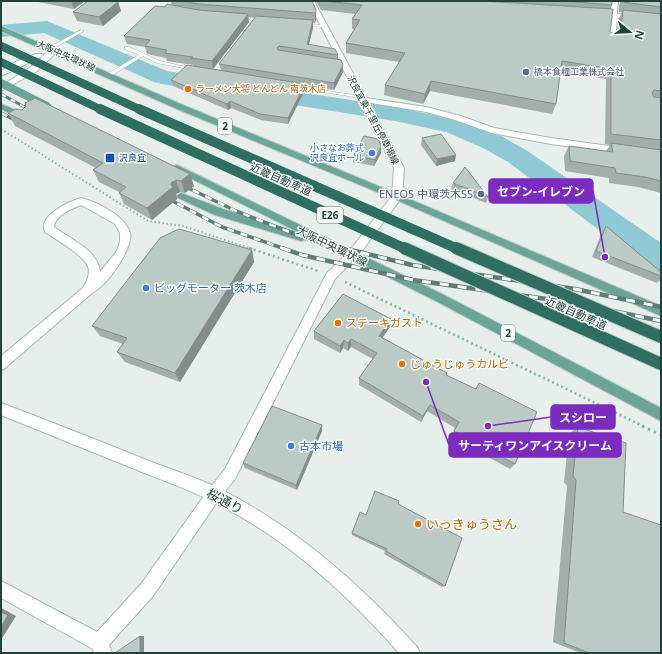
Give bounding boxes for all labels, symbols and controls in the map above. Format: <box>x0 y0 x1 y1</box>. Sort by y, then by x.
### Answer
north arrow <box>610 12 650 52</box>
text: N <box>631 29 649 42</box>
street label: 大阪中央環状線 <box>35 37 99 75</box>
place label: 橋本食糧工業株式会社 <box>534 65 624 78</box>
marker: 橋本食糧工業株式会社 <box>521 67 531 77</box>
street label: 沢良宜東千里丘停車場線 <box>344 73 403 167</box>
place label: ラーメン大将 どんどん 南茨木店 <box>196 82 326 95</box>
marker: ラーメン大将 どんどん 南茨木店 <box>183 84 193 94</box>
road number: 2 <box>218 118 232 134</box>
place label: 小さなお葬式 沢良宜ホール <box>310 141 364 164</box>
marker: 小さなお葬式 沢良宜ホール <box>367 148 377 158</box>
place label: 沢良宜 <box>119 151 146 164</box>
marker: 沢良宜 <box>104 152 116 164</box>
street label: 近畿自動車道 <box>248 158 314 199</box>
callout: セブン-イレブン <box>489 179 593 203</box>
text: セブン-イレブン <box>497 183 585 200</box>
place label: ENEOS 中環茨木SS <box>379 186 473 201</box>
marker: ENEOS 中環茨木SS <box>476 189 486 199</box>
road number: E26 <box>317 207 343 223</box>
street label: 大阪中央環状線 <box>294 222 370 269</box>
place label: ビッグモーター 茨木店 <box>154 280 267 295</box>
marker: ビッグモーター 茨木店 <box>141 283 151 293</box>
street label: 近畿自動車道 <box>543 292 609 333</box>
place label: ステーキガスト <box>346 315 423 330</box>
marker: ステーキガスト <box>333 318 343 328</box>
road number: 2 <box>501 325 515 341</box>
place label: じゅうじゅうカルビ <box>410 356 509 371</box>
marker: じゅうじゅうカルビ <box>397 359 407 369</box>
callout: スシロー <box>551 405 615 429</box>
text: スシロー <box>559 409 607 426</box>
callout: サーティワンアイスクリーム <box>449 433 621 457</box>
text: サーティワンアイスクリーム <box>458 437 612 454</box>
place label: 古本市場 <box>299 438 343 453</box>
marker: 古本市場 <box>286 441 296 451</box>
street label: 桜通り <box>204 484 246 518</box>
place label: いっきゅうさん <box>426 515 517 533</box>
marker: いっきゅうさん <box>413 519 423 529</box>

